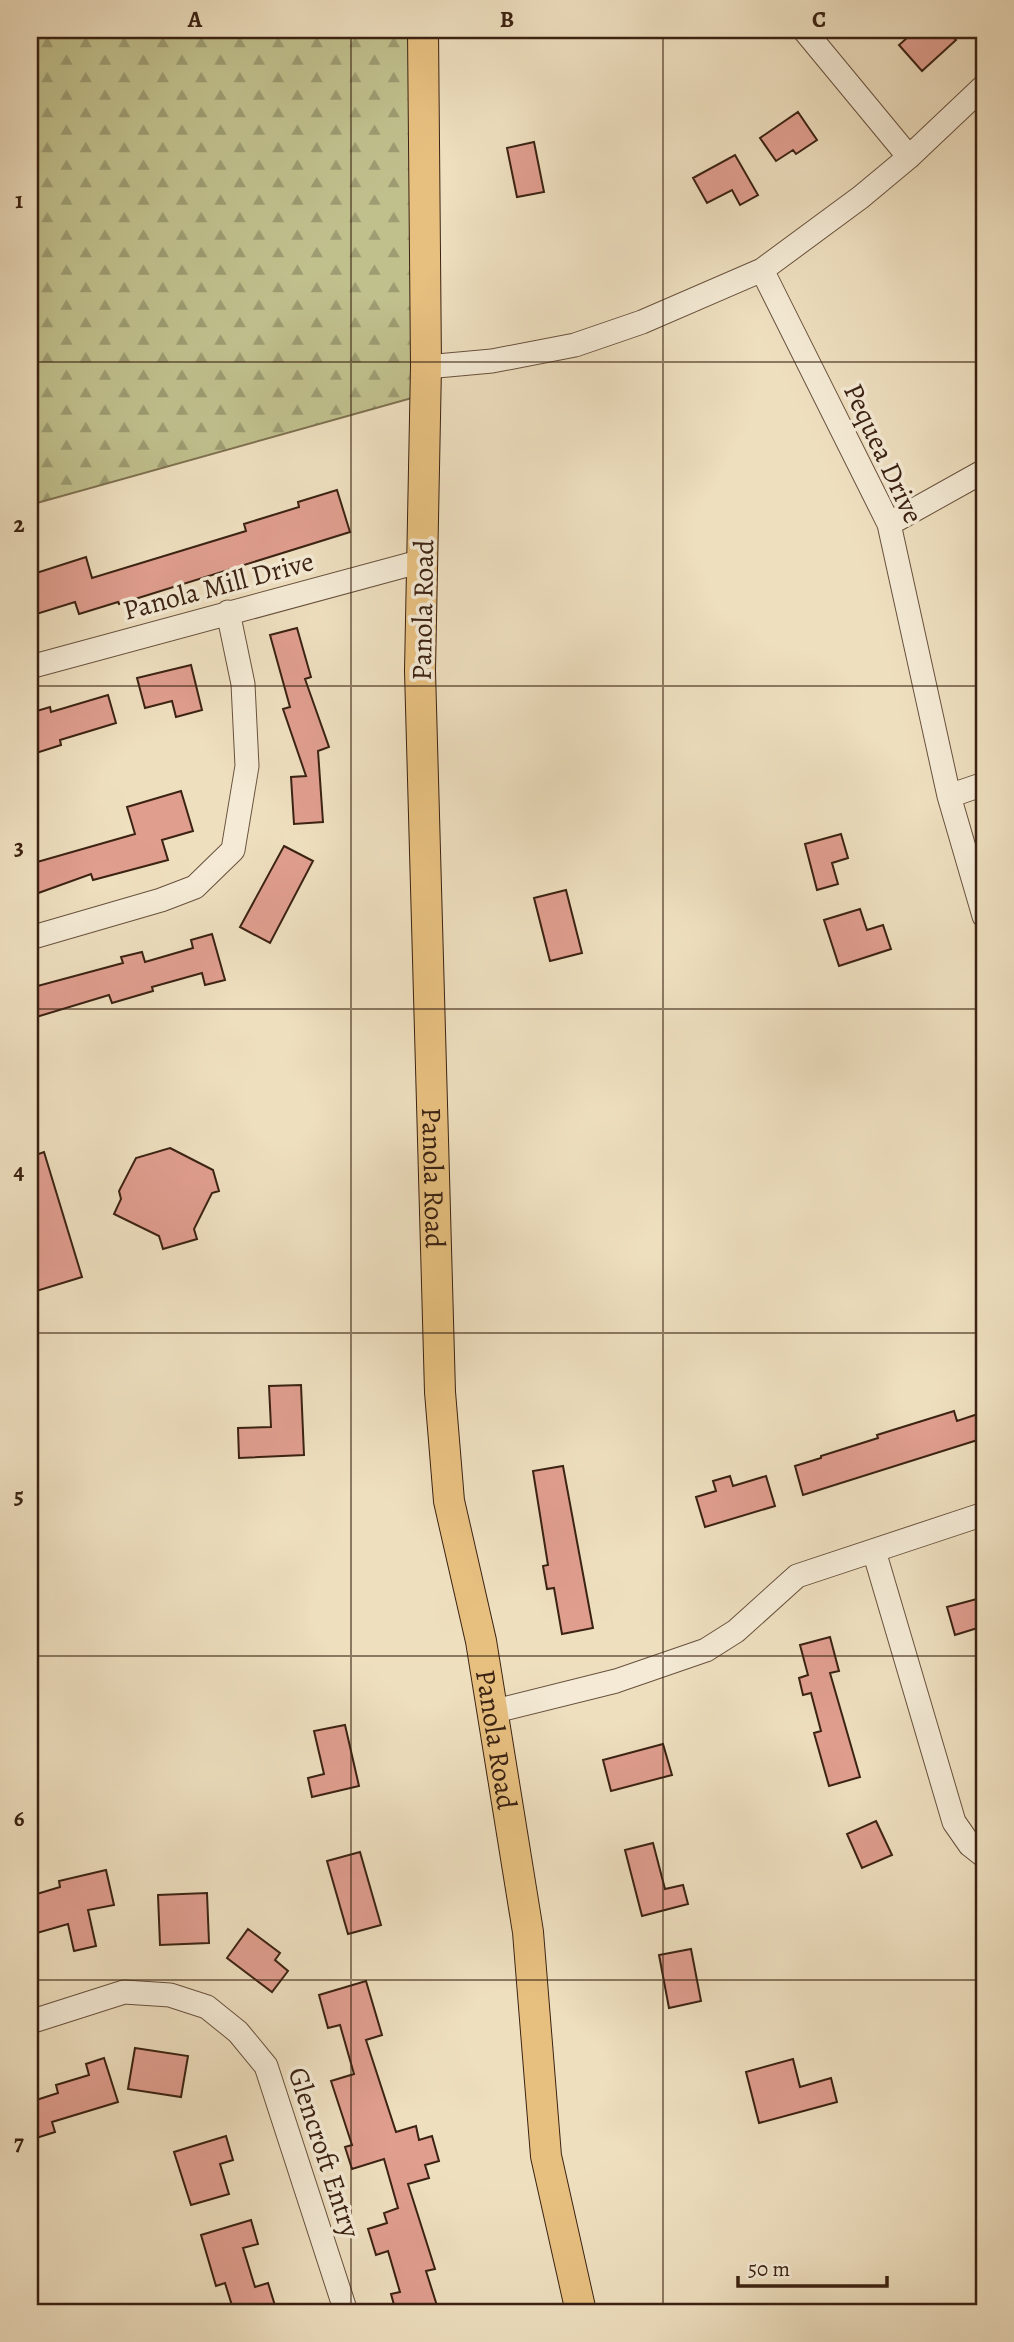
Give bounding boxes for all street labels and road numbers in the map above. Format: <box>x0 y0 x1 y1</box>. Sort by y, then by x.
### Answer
street label: Pequea Drive <box>834 377 932 530</box>
street label: Panola Road <box>403 538 443 681</box>
street label: Panola Mill Drive <box>119 542 318 630</box>
street label: Panola Road <box>412 1107 454 1250</box>
street label: Panola Road <box>466 1667 526 1813</box>
street label: Glencroft Entry <box>279 2062 370 2243</box>

